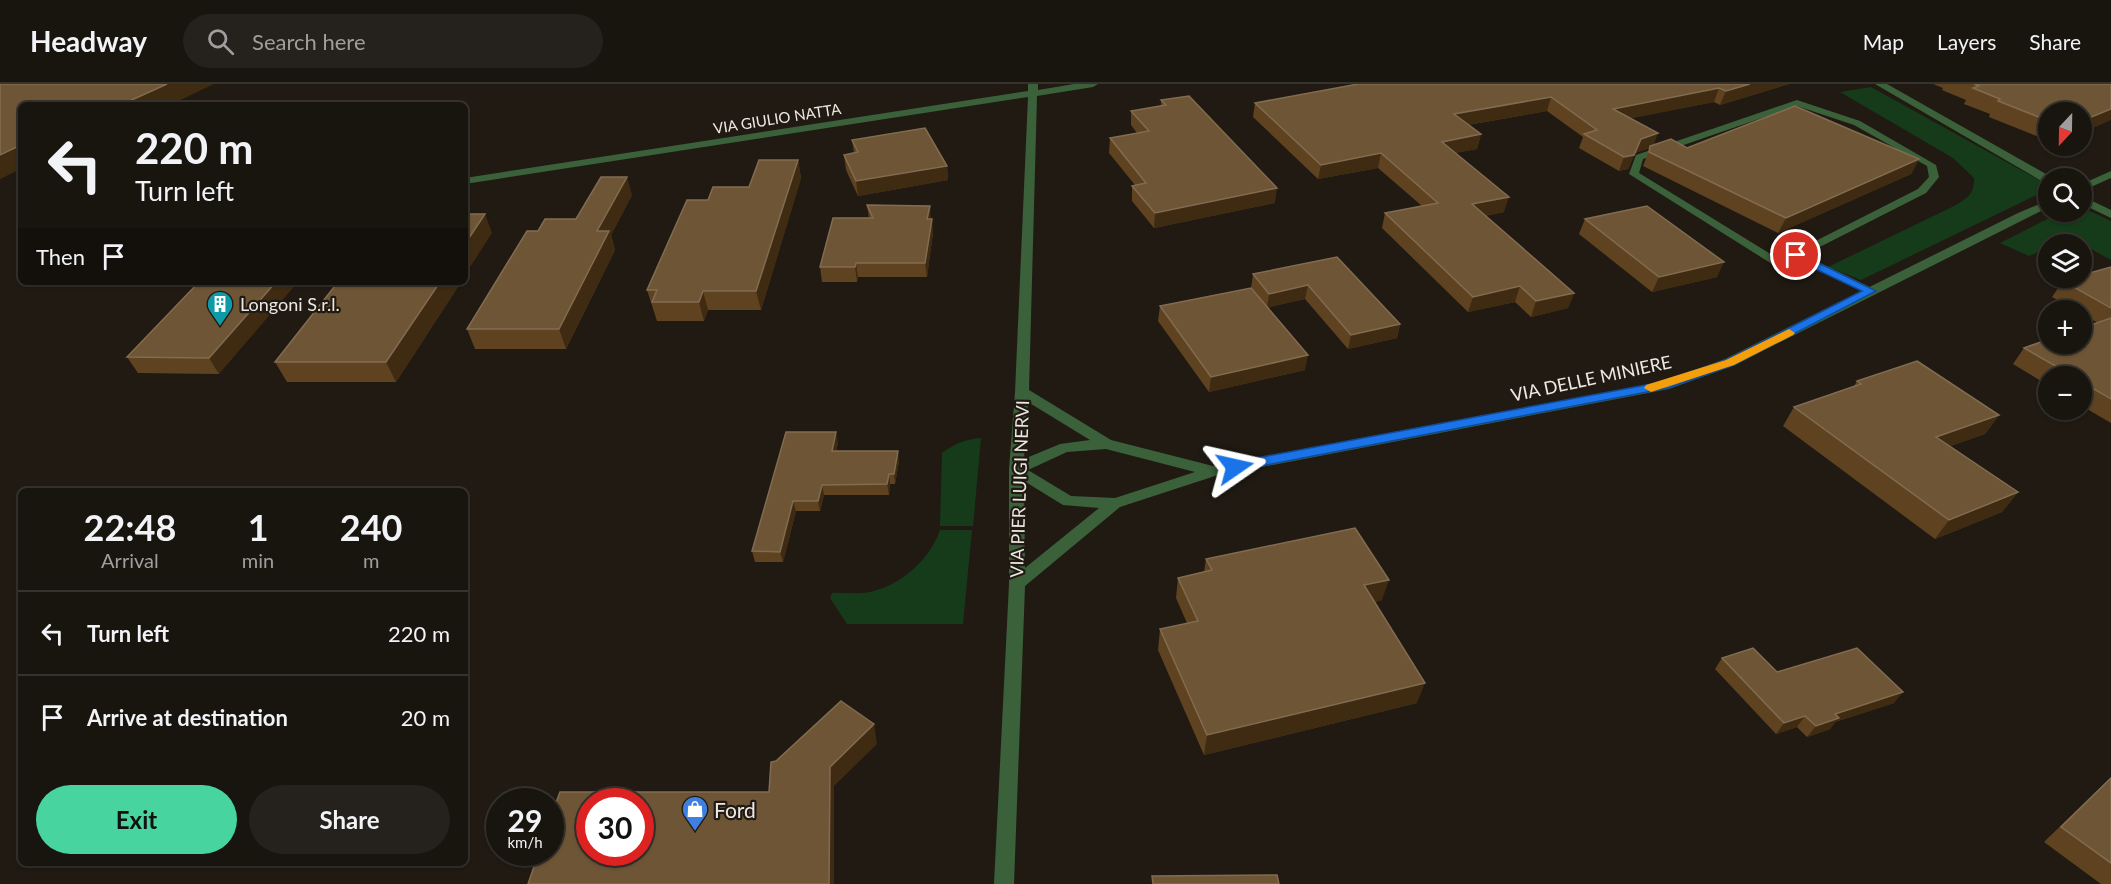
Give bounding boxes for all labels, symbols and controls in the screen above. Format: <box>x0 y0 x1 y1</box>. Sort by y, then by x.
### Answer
search box <box>183 14 603 68</box>
text: Headway <box>30 24 147 58</box>
icon: search <box>204 25 237 58</box>
text: Search here <box>252 28 366 55</box>
text: Map <box>1863 29 1904 54</box>
text: Layers <box>1937 29 1996 54</box>
text: Share <box>2029 29 2081 54</box>
street label: VIA GIULIO NATTA <box>712 99 843 137</box>
north arrow <box>2038 102 2092 156</box>
map controls <box>2038 102 2092 420</box>
text: 220 m <box>135 123 253 173</box>
icon: left <box>36 126 114 204</box>
button: search <box>2038 168 2092 222</box>
text: Turn left <box>135 174 234 207</box>
pin <box>1770 229 1821 280</box>
button: layers <box>2038 234 2092 288</box>
icon: arrive <box>1779 238 1812 271</box>
icon: arrive <box>97 240 130 273</box>
text: Then <box>36 243 85 270</box>
building icon: Longoni S.r.l. <box>205 289 235 327</box>
place label: Longoni S.r.l. <box>240 293 340 315</box>
button: + <box>2038 300 2092 354</box>
street label: VIA DELLE MINIERE <box>1509 350 1673 406</box>
button: − <box>2038 366 2092 420</box>
street label: VIA PIER LUIGI NERVI <box>1005 400 1033 578</box>
position arrow <box>1203 435 1267 499</box>
text: 22:48 <box>84 505 176 549</box>
text: 1 <box>248 505 269 549</box>
text: 240 <box>340 505 402 549</box>
text: Arrival <box>101 548 159 572</box>
text: min <box>242 548 274 572</box>
text: m <box>363 548 379 572</box>
icon: left <box>36 617 69 650</box>
text: Turn left <box>87 620 169 647</box>
text: 220 m <box>388 620 450 647</box>
icon: arrive <box>36 701 69 734</box>
text: Arrive at destination <box>87 704 288 731</box>
text: 20 m <box>401 704 450 731</box>
button: Exit <box>36 785 237 854</box>
button: Share <box>249 785 450 854</box>
speed limit sign: 30 <box>576 788 654 866</box>
shop icon: Ford <box>680 794 710 832</box>
place label: Ford <box>714 797 756 822</box>
text: 29 <box>508 802 542 838</box>
text: km/h <box>507 833 543 851</box>

